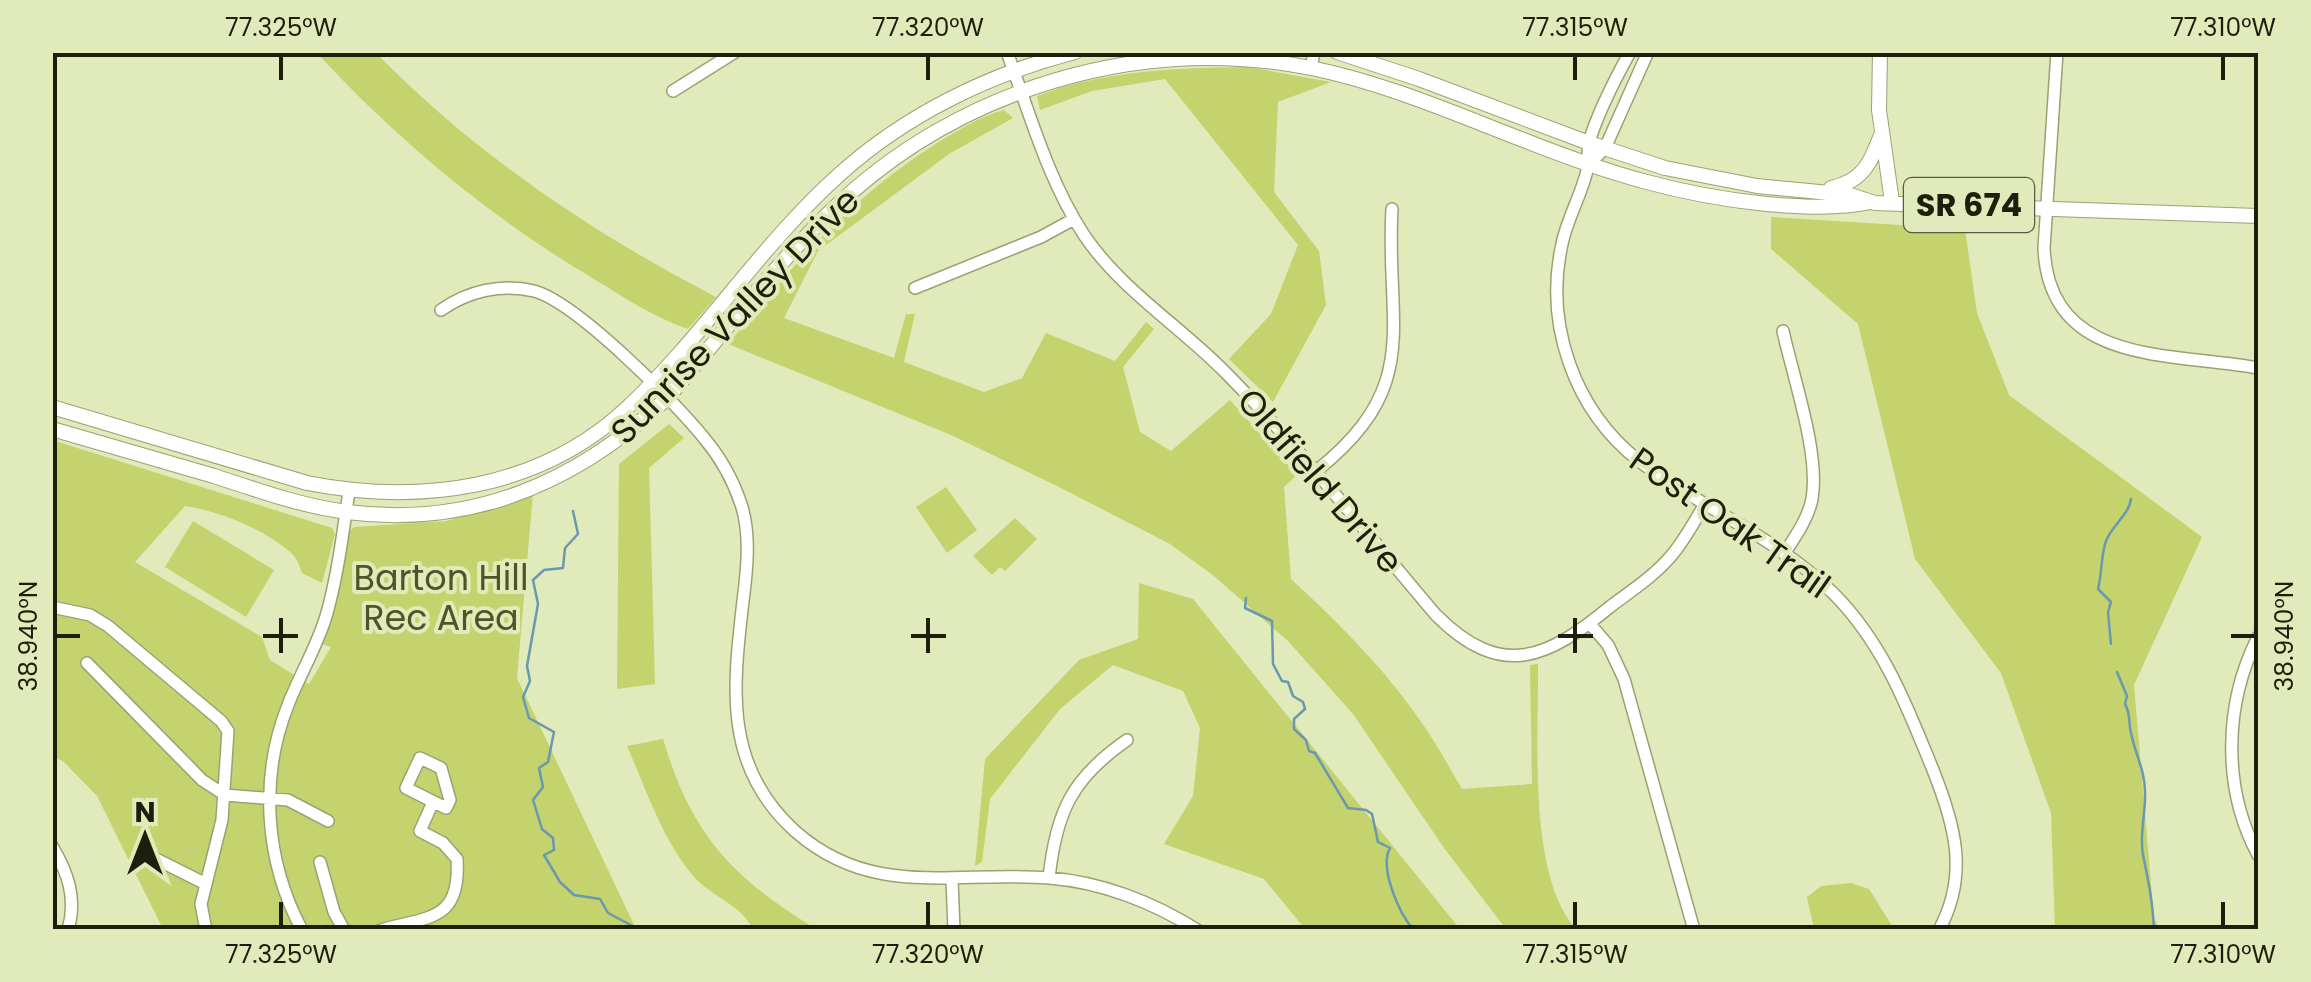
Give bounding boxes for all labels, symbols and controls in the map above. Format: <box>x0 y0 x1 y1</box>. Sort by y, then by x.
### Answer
text: 77.325°W <box>225 10 337 45</box>
text: 77.320°W <box>872 10 984 45</box>
text: 77.315°W <box>1522 10 1628 45</box>
text: 77.310°W <box>2170 10 2276 45</box>
street label: Sunrise Valley Drive <box>599 177 870 455</box>
road number: SR 674 <box>1904 178 2034 232</box>
street label: Oldfield Drive <box>1226 377 1415 584</box>
street label: Post Oak Trail <box>1620 435 1840 610</box>
park label: Barton Hill Rec Area <box>353 553 529 642</box>
text: 38.940°N <box>11 581 46 691</box>
text: 38.940°N <box>2267 581 2302 691</box>
north arrow <box>95 787 195 887</box>
text: N <box>134 793 156 832</box>
text: 77.325°W <box>225 937 337 972</box>
text: 77.320°W <box>872 937 984 972</box>
text: 77.315°W <box>1522 937 1628 972</box>
text: 77.310°W <box>2170 937 2276 972</box>

